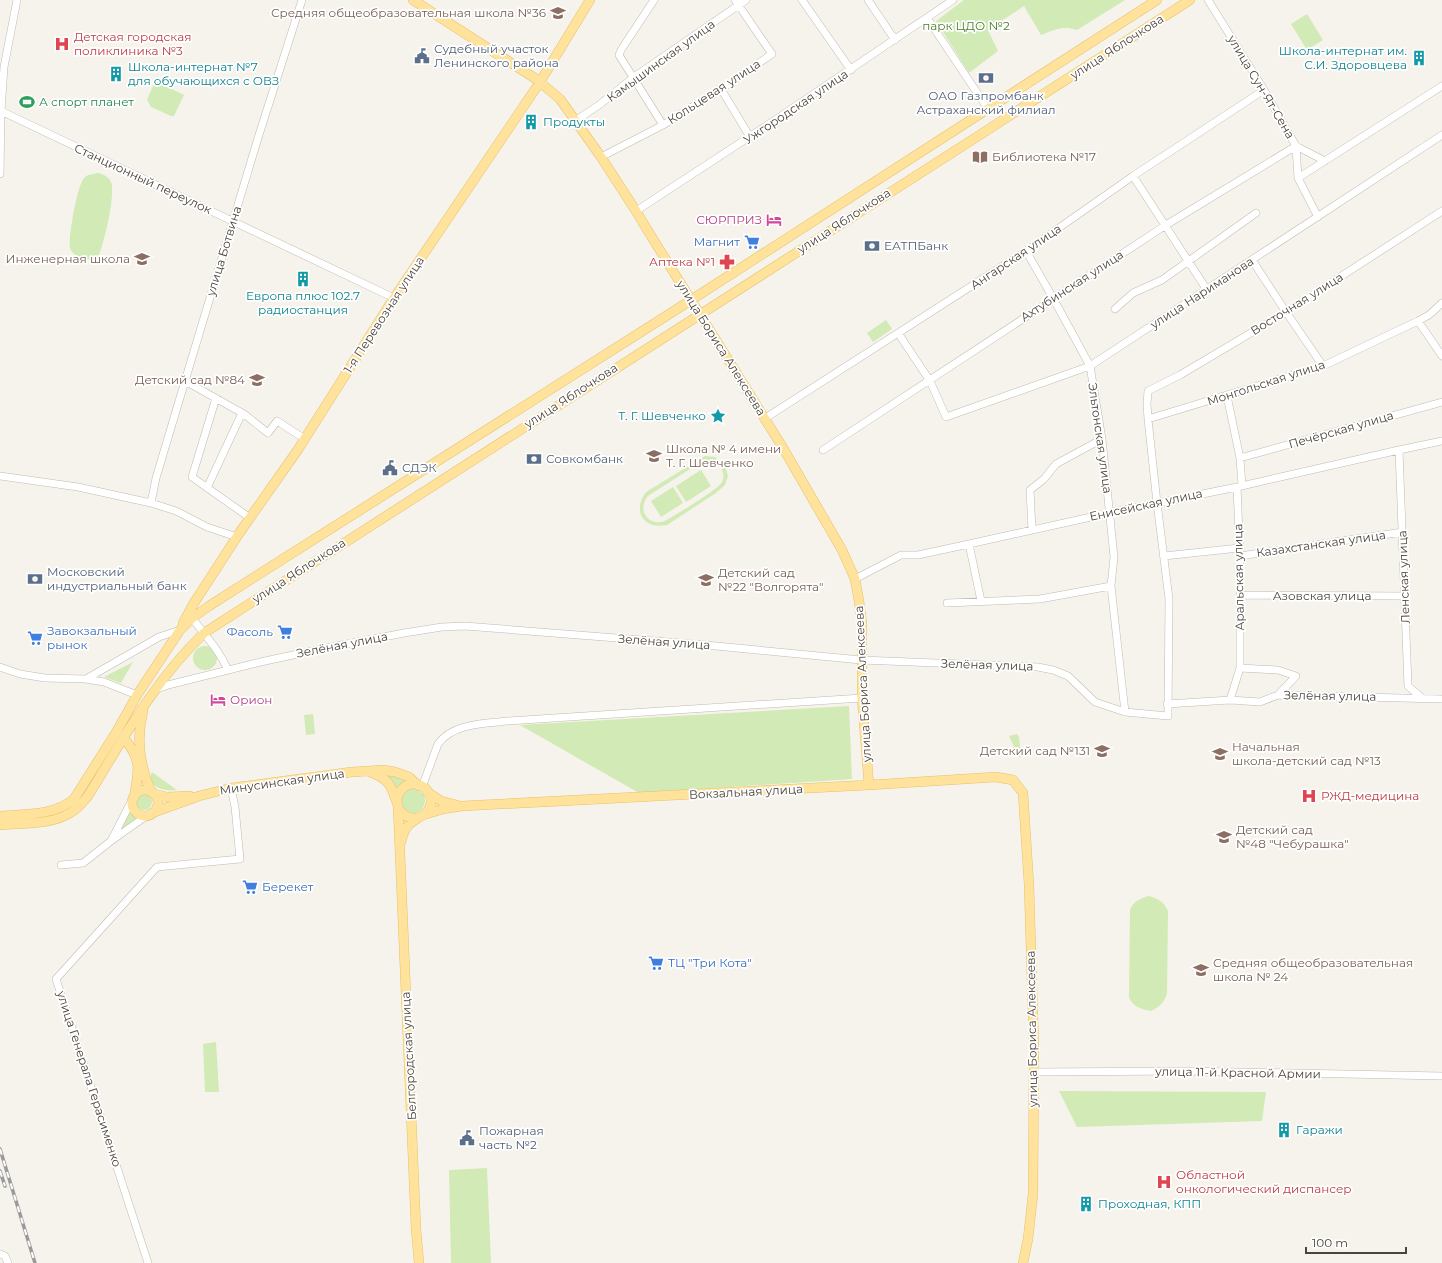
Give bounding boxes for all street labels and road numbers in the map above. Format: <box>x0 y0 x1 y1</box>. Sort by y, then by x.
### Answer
street label: улица Яблочкова <box>1066 11 1166 83</box>
street label: Камышинская улица <box>604 16 718 105</box>
street label: улица Сун-Ят-Сена <box>1224 31 1298 141</box>
street label: Кольцевая улица <box>664 56 763 127</box>
street label: Ужгородская улица <box>741 66 851 147</box>
street label: Станционный переулок <box>72 140 214 217</box>
street label: улица Яблочкова <box>793 185 893 257</box>
street label: улица Ботвина <box>202 204 244 298</box>
street label: Ангарская улица <box>967 221 1064 293</box>
street label: Ахтубинская улица <box>1017 247 1126 324</box>
street label: 1-я Перевозная улица <box>340 253 427 376</box>
street label: улица Нариманова <box>1146 253 1256 332</box>
street label: Восточная улица <box>1248 269 1346 338</box>
street label: улица Бориса Алексеева <box>673 276 769 418</box>
street label: Монгольская улица <box>1205 356 1327 409</box>
street label: улица Яблочкова <box>520 360 620 432</box>
street label: Эльтонская улица <box>1085 382 1116 494</box>
street label: Печёрская улица <box>1287 407 1395 452</box>
street label: Енисейская улица <box>1088 485 1204 524</box>
street label: Аральская улица <box>1230 523 1247 631</box>
street label: Казахстанская улица <box>1255 527 1387 560</box>
street label: Ленская улица <box>1394 530 1413 624</box>
street label: улица Яблочкова <box>248 535 348 607</box>
street label: Азовская улица <box>1273 588 1371 603</box>
street label: улица Бориса Алексеева <box>851 605 874 764</box>
street label: Зелёная улица <box>295 628 389 661</box>
street label: Зелёная улица <box>617 631 711 652</box>
street label: Зелёная улица <box>940 655 1034 674</box>
street label: Зелёная улица <box>1284 687 1376 704</box>
street label: Минусинская улица <box>218 765 345 798</box>
street label: Вокзальная улица <box>689 781 803 802</box>
street label: улица Бориса Алексеева <box>1023 950 1040 1109</box>
street label: улица Генерала Герасименко <box>54 988 125 1169</box>
street label: Белгородская улица <box>398 991 419 1121</box>
street label: улица 11-й Красной Армии <box>1154 1064 1321 1081</box>

